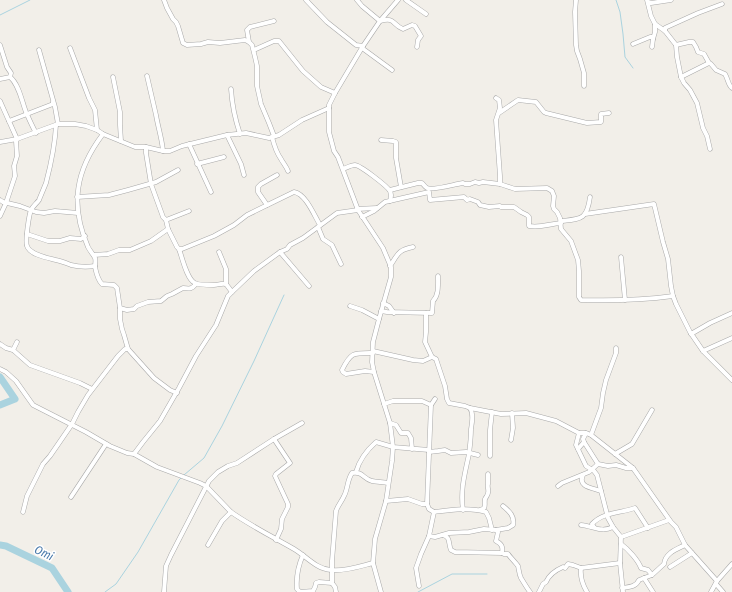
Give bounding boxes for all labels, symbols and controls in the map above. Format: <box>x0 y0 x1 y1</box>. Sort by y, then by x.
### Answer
water label: Omi <box>32 542 56 564</box>

